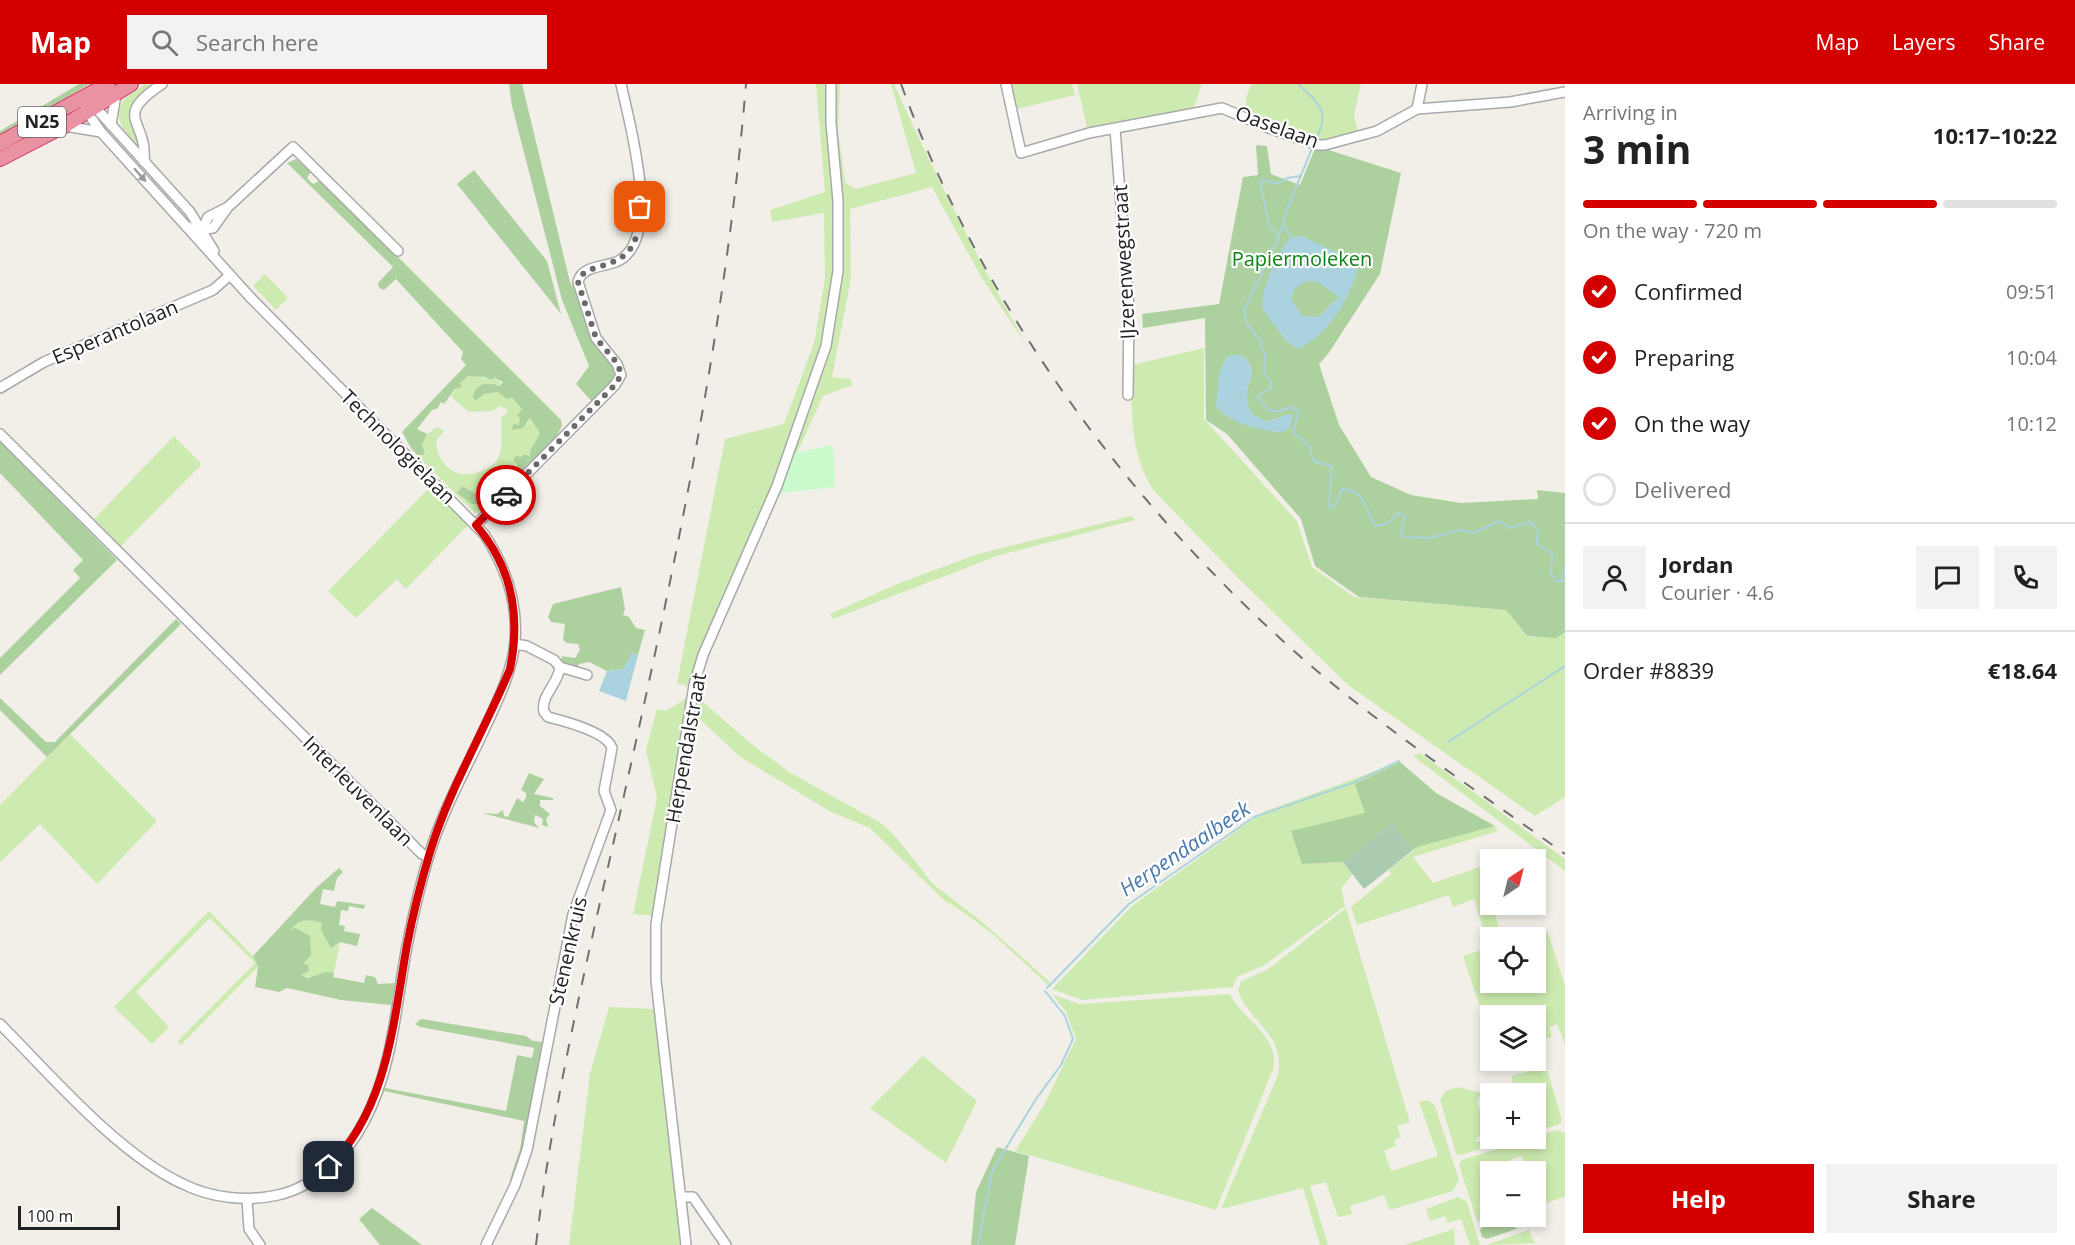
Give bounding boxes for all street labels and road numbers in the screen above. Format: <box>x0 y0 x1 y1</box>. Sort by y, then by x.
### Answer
street label: Oaselaan <box>1232 99 1323 154</box>
road number: N25 <box>18 107 66 137</box>
street label: IJzerenwegstraat <box>1106 184 1141 340</box>
street label: Esperantolaan <box>48 293 182 370</box>
street label: Technologielaan <box>335 383 462 510</box>
street label: Herpendalstraat <box>659 670 712 825</box>
street label: Interleuvenlaan <box>297 729 420 852</box>
street label: Stenenkruis <box>542 894 593 1008</box>

